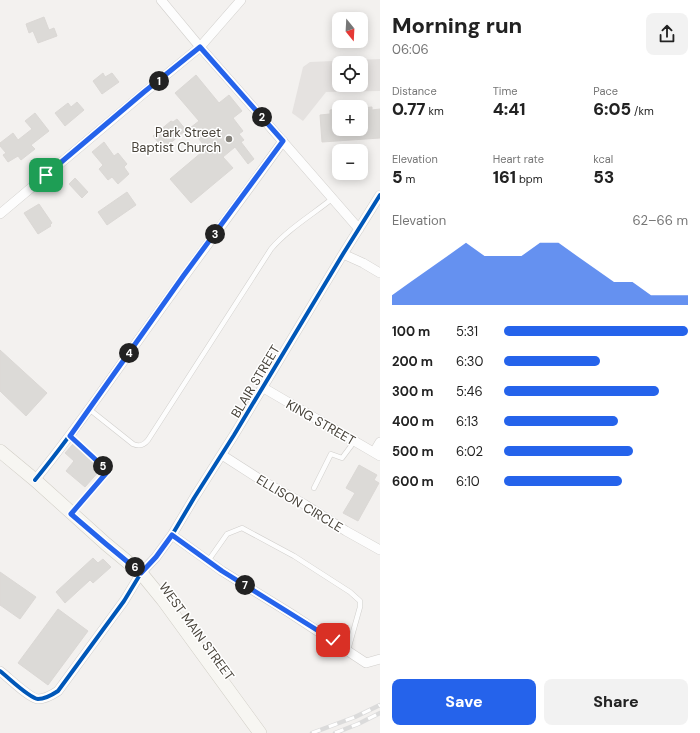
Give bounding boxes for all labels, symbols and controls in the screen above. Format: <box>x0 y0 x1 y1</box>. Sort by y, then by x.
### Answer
text: Morning run <box>392 11 522 40</box>
north arrow <box>332 12 368 48</box>
map controls <box>332 12 368 180</box>
button: share <box>646 13 688 55</box>
text: 06:06 <box>392 41 429 58</box>
button: locate <box>332 56 368 92</box>
pin: 1 <box>149 71 169 91</box>
text: 1 <box>157 74 161 88</box>
text: Distance <box>392 84 437 98</box>
text: Time <box>493 84 518 98</box>
text: Pace <box>593 84 618 98</box>
text: 0.77 <box>392 98 425 120</box>
text: 4:41 <box>493 98 526 120</box>
text: 6:05 <box>593 98 631 120</box>
button: + <box>332 100 368 136</box>
text: km <box>425 104 444 118</box>
text: /km <box>631 104 654 118</box>
pin: 2 <box>252 107 272 127</box>
text: 2 <box>259 110 265 124</box>
place label: Park Street Baptist Church <box>131 124 221 156</box>
marker: Park Street Baptist Church <box>224 134 234 144</box>
button: − <box>332 144 368 180</box>
text: Elevation <box>392 152 438 166</box>
text: Heart rate <box>493 152 544 166</box>
text: kcal <box>593 152 613 166</box>
pin <box>29 158 63 192</box>
icon: arrive <box>35 164 57 186</box>
text: 5 <box>392 166 403 188</box>
text: 161 <box>493 166 516 188</box>
text: 53 <box>593 166 614 188</box>
text: m <box>403 172 415 186</box>
text: bpm <box>516 172 543 186</box>
text: Elevation <box>392 212 446 229</box>
text: 62–66 m <box>633 212 688 229</box>
pin: 3 <box>205 224 225 244</box>
text: 3 <box>212 227 218 241</box>
text: 100 m <box>392 323 430 340</box>
text: 5:31 <box>456 323 478 340</box>
street label: BLAIR STREET <box>227 342 284 421</box>
pin: 4 <box>119 343 139 363</box>
text: 4 <box>125 346 133 360</box>
text: 200 m <box>392 353 433 370</box>
text: 6:30 <box>456 353 483 370</box>
text: 300 m <box>392 383 433 400</box>
text: 5:46 <box>456 383 483 400</box>
street label: KING STREET <box>283 396 358 449</box>
text: 400 m <box>392 413 434 430</box>
text: 6:13 <box>456 413 479 430</box>
text: 500 m <box>392 443 434 460</box>
text: 6:02 <box>456 443 483 460</box>
pin: 5 <box>93 456 113 476</box>
text: 5 <box>100 459 106 473</box>
street label: ELLISON CIRCLE <box>253 471 346 536</box>
text: 600 m <box>392 473 434 490</box>
text: 6:10 <box>456 473 480 490</box>
pin: 6 <box>125 557 145 577</box>
text: 6 <box>132 560 138 574</box>
pin: 7 <box>235 575 255 595</box>
text: 7 <box>242 578 248 592</box>
street label: WEST MAIN STREET <box>155 579 238 684</box>
pin <box>316 623 350 657</box>
icon: check <box>322 629 344 651</box>
button: Save <box>392 679 536 725</box>
button: Share <box>544 679 688 725</box>

